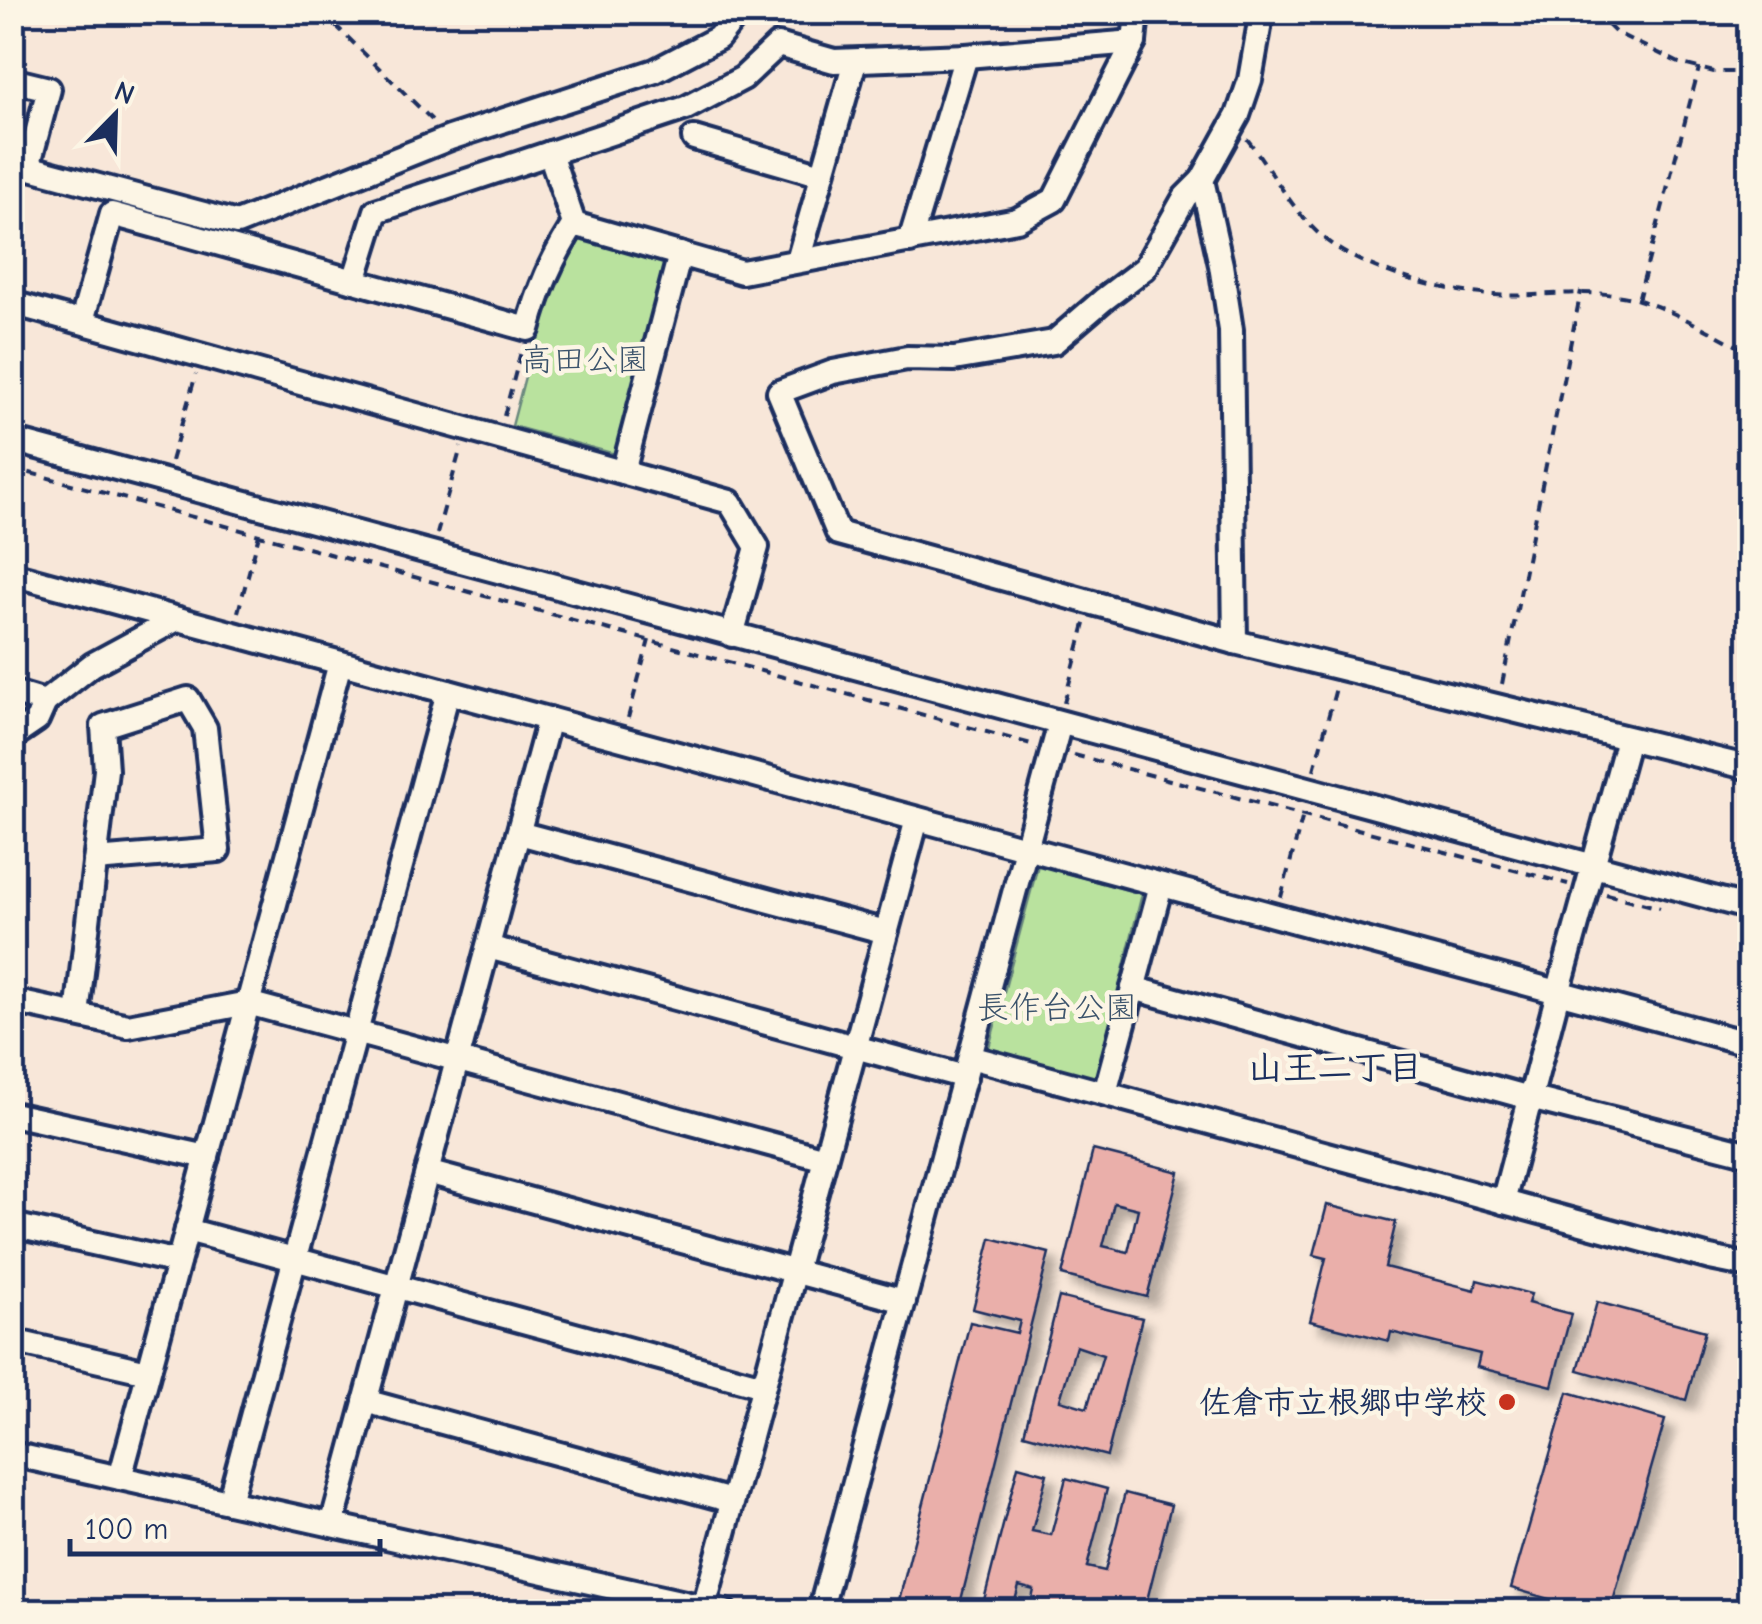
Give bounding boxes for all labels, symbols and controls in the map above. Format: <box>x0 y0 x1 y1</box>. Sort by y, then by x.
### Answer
north arrow <box>65 65 165 165</box>
text: N <box>110 75 139 111</box>
park label: 高田公園 <box>521 341 649 378</box>
park label: 長作台公園 <box>977 989 1137 1026</box>
district label: 山王二丁目 <box>1247 1047 1423 1088</box>
place label: 佐倉市立根郷中学校 <box>1199 1384 1487 1421</box>
marker: 佐倉市立根郷中学校 <box>1496 1391 1518 1413</box>
scale bar <box>70 1494 380 1556</box>
text: 100 m <box>85 1512 168 1547</box>

